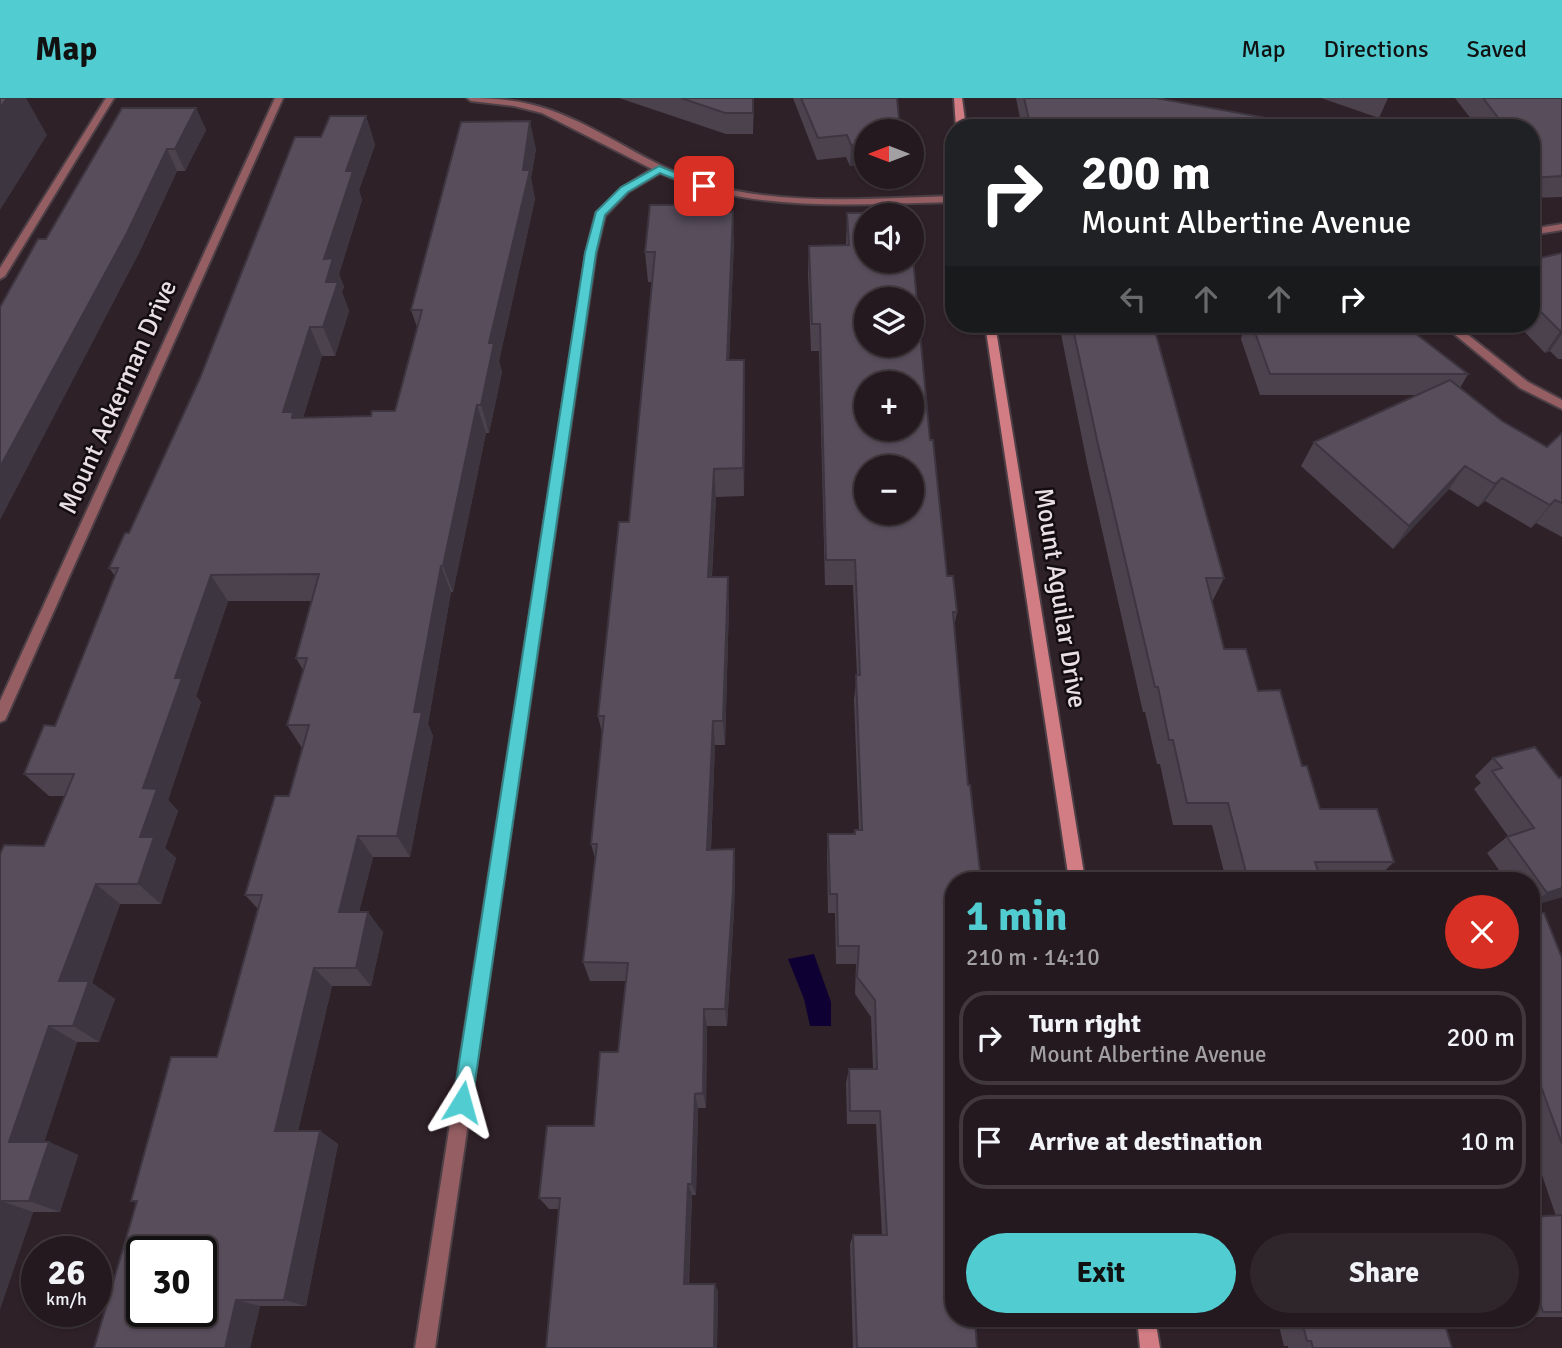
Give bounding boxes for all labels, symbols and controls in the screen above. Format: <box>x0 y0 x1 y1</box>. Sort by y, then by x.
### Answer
text: Map <box>35 29 97 70</box>
text: Map <box>1241 34 1286 64</box>
text: Directions <box>1324 34 1429 64</box>
text: Saved <box>1467 34 1527 64</box>
north arrow <box>854 119 924 189</box>
map controls <box>854 119 924 525</box>
text: 200 m <box>1081 143 1211 203</box>
icon: right <box>966 147 1057 238</box>
pin <box>674 156 734 216</box>
icon: arrive <box>685 167 723 205</box>
button: sound <box>854 203 924 273</box>
text: Mount Albertine Avenue <box>1081 203 1411 242</box>
street label: Mount Ackerman Drive <box>52 275 184 519</box>
icon: left <box>1114 280 1152 318</box>
icon: ahead <box>1187 280 1225 318</box>
icon: ahead <box>1260 280 1298 318</box>
icon: right <box>1333 280 1371 318</box>
button: layers <box>854 287 924 357</box>
button: + <box>854 371 924 441</box>
button: − <box>854 455 924 525</box>
street label: Mount Aguilar Drive <box>1027 486 1093 710</box>
text: 1 min <box>966 891 1067 942</box>
button: close <box>1445 895 1519 969</box>
text: 210 m · 14:10 <box>966 943 1100 972</box>
text: Turn right <box>1029 1008 1141 1040</box>
icon: right <box>970 1019 1008 1057</box>
text: 200 m <box>1446 1022 1515 1054</box>
text: Mount Albertine Avenue <box>1029 1040 1266 1069</box>
position arrow <box>425 1065 499 1139</box>
icon: arrive <box>970 1123 1008 1161</box>
text: Arrive at destination <box>1029 1126 1262 1158</box>
text: 10 m <box>1460 1126 1515 1158</box>
button: Exit <box>966 1233 1236 1313</box>
button: Share <box>1250 1233 1519 1313</box>
speed limit sign: 30 <box>126 1236 217 1327</box>
text: 26 <box>48 1251 85 1294</box>
text: km/h <box>46 1288 87 1310</box>

